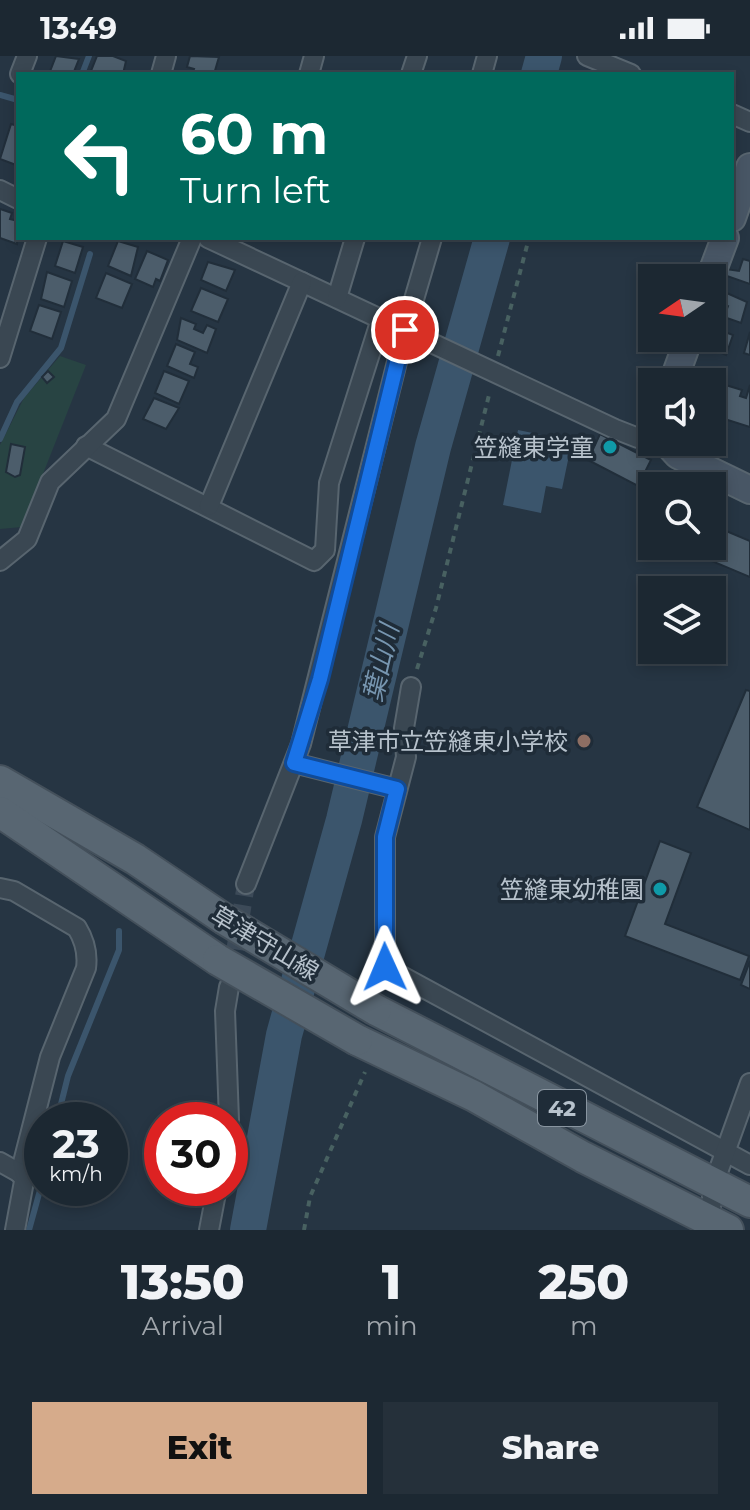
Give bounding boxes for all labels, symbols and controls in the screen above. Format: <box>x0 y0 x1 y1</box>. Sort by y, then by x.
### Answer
text: 13:49 <box>40 10 117 47</box>
text: 60 m <box>180 100 328 168</box>
icon: left <box>48 104 152 208</box>
text: Turn left <box>180 168 331 212</box>
north arrow <box>638 264 726 352</box>
map controls <box>638 264 726 664</box>
pin <box>371 296 439 364</box>
icon: arrive <box>383 308 427 352</box>
button: sound <box>638 368 726 456</box>
place label: 笠縫東学童 <box>474 433 594 462</box>
marker: 笠縫東学童 <box>601 438 619 456</box>
button: search <box>638 472 726 560</box>
button: layers <box>638 576 726 664</box>
water label: 葉山川 <box>357 618 406 705</box>
place label: 草津市立笠縫東小学校 <box>328 727 568 756</box>
marker: 草津市立笠縫東小学校 <box>575 732 593 750</box>
place label: 笠縫東幼稚園 <box>500 875 644 904</box>
marker: 笠縫東幼稚園 <box>651 880 669 898</box>
street label: 草津守山線 <box>206 900 324 986</box>
position arrow <box>343 925 427 1009</box>
road number: 42 <box>538 1090 586 1126</box>
speed limit sign: 30 <box>144 1102 248 1206</box>
text: 23 <box>52 1119 100 1168</box>
text: km/h <box>49 1162 103 1186</box>
text: 13:50 <box>121 1253 245 1311</box>
text: 1 <box>382 1253 401 1311</box>
text: 250 <box>538 1253 629 1311</box>
text: Arrival <box>142 1310 224 1342</box>
text: min <box>366 1310 418 1342</box>
text: m <box>570 1310 598 1342</box>
button: Exit <box>32 1402 367 1494</box>
button: Share <box>383 1402 718 1494</box>

